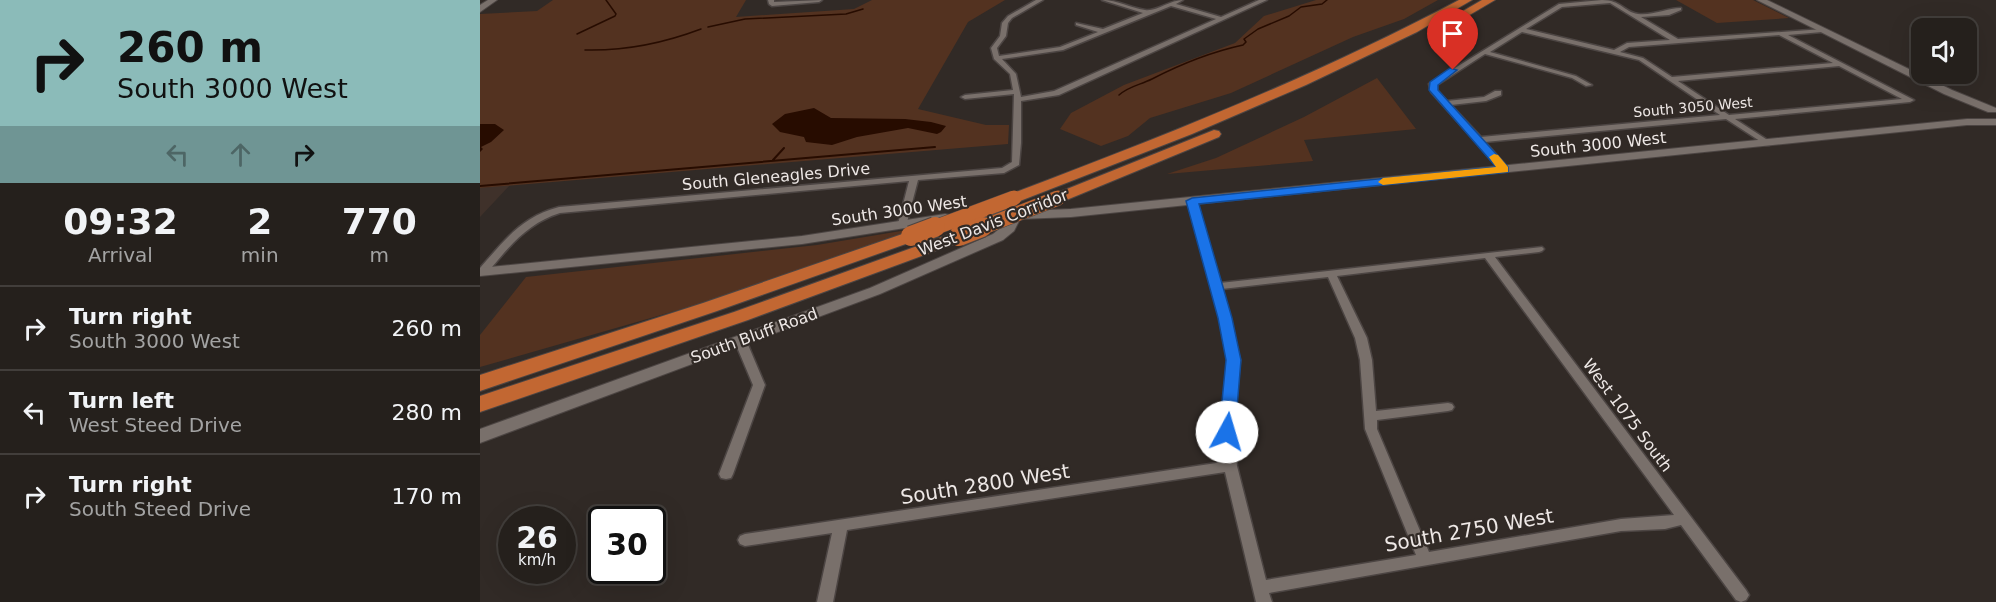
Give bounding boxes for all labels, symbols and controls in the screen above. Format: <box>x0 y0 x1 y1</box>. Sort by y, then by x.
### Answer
pin <box>1427 8 1478 70</box>
icon: arrive <box>1436 17 1469 50</box>
map controls <box>1911 18 1977 84</box>
button: sound <box>1911 18 1977 84</box>
text: 260 m <box>117 23 263 72</box>
icon: right <box>18 24 96 102</box>
text: South 3000 West <box>117 73 348 104</box>
street label: South 3050 West <box>1633 94 1754 120</box>
street label: South 3000 West <box>1529 128 1667 161</box>
icon: left <box>161 138 194 171</box>
icon: ahead <box>224 138 257 171</box>
icon: right <box>287 138 320 171</box>
street label: South Gleneagles Drive <box>681 159 871 194</box>
street label: West Davis Corridor <box>916 185 1071 260</box>
street label: South 3000 West <box>830 192 968 229</box>
text: 09:32 <box>63 201 178 242</box>
text: 2 <box>247 201 272 242</box>
text: 770 <box>342 201 417 242</box>
text: Arrival <box>88 243 153 267</box>
text: min <box>241 243 279 267</box>
text: m <box>370 243 389 267</box>
text: Turn right <box>69 304 192 329</box>
street label: South Bluff Road <box>688 304 820 367</box>
icon: right <box>18 312 51 345</box>
text: 260 m <box>392 316 462 341</box>
text: South 3000 West <box>69 329 240 353</box>
street label: West 1075 South <box>1579 355 1676 476</box>
text: Turn left <box>69 388 174 413</box>
icon: left <box>18 396 51 429</box>
text: 280 m <box>392 400 462 425</box>
position arrow <box>1195 400 1259 464</box>
text: West Steed Drive <box>69 413 242 437</box>
street label: South 2800 West <box>899 459 1071 509</box>
text: Turn right <box>69 472 192 497</box>
icon: right <box>18 480 51 513</box>
text: 170 m <box>392 484 462 509</box>
text: South Steed Drive <box>69 497 251 521</box>
street label: South 2750 West <box>1383 503 1555 557</box>
speed limit sign: 30 <box>588 506 666 584</box>
text: 26 <box>516 520 558 555</box>
text: km/h <box>518 551 556 569</box>

